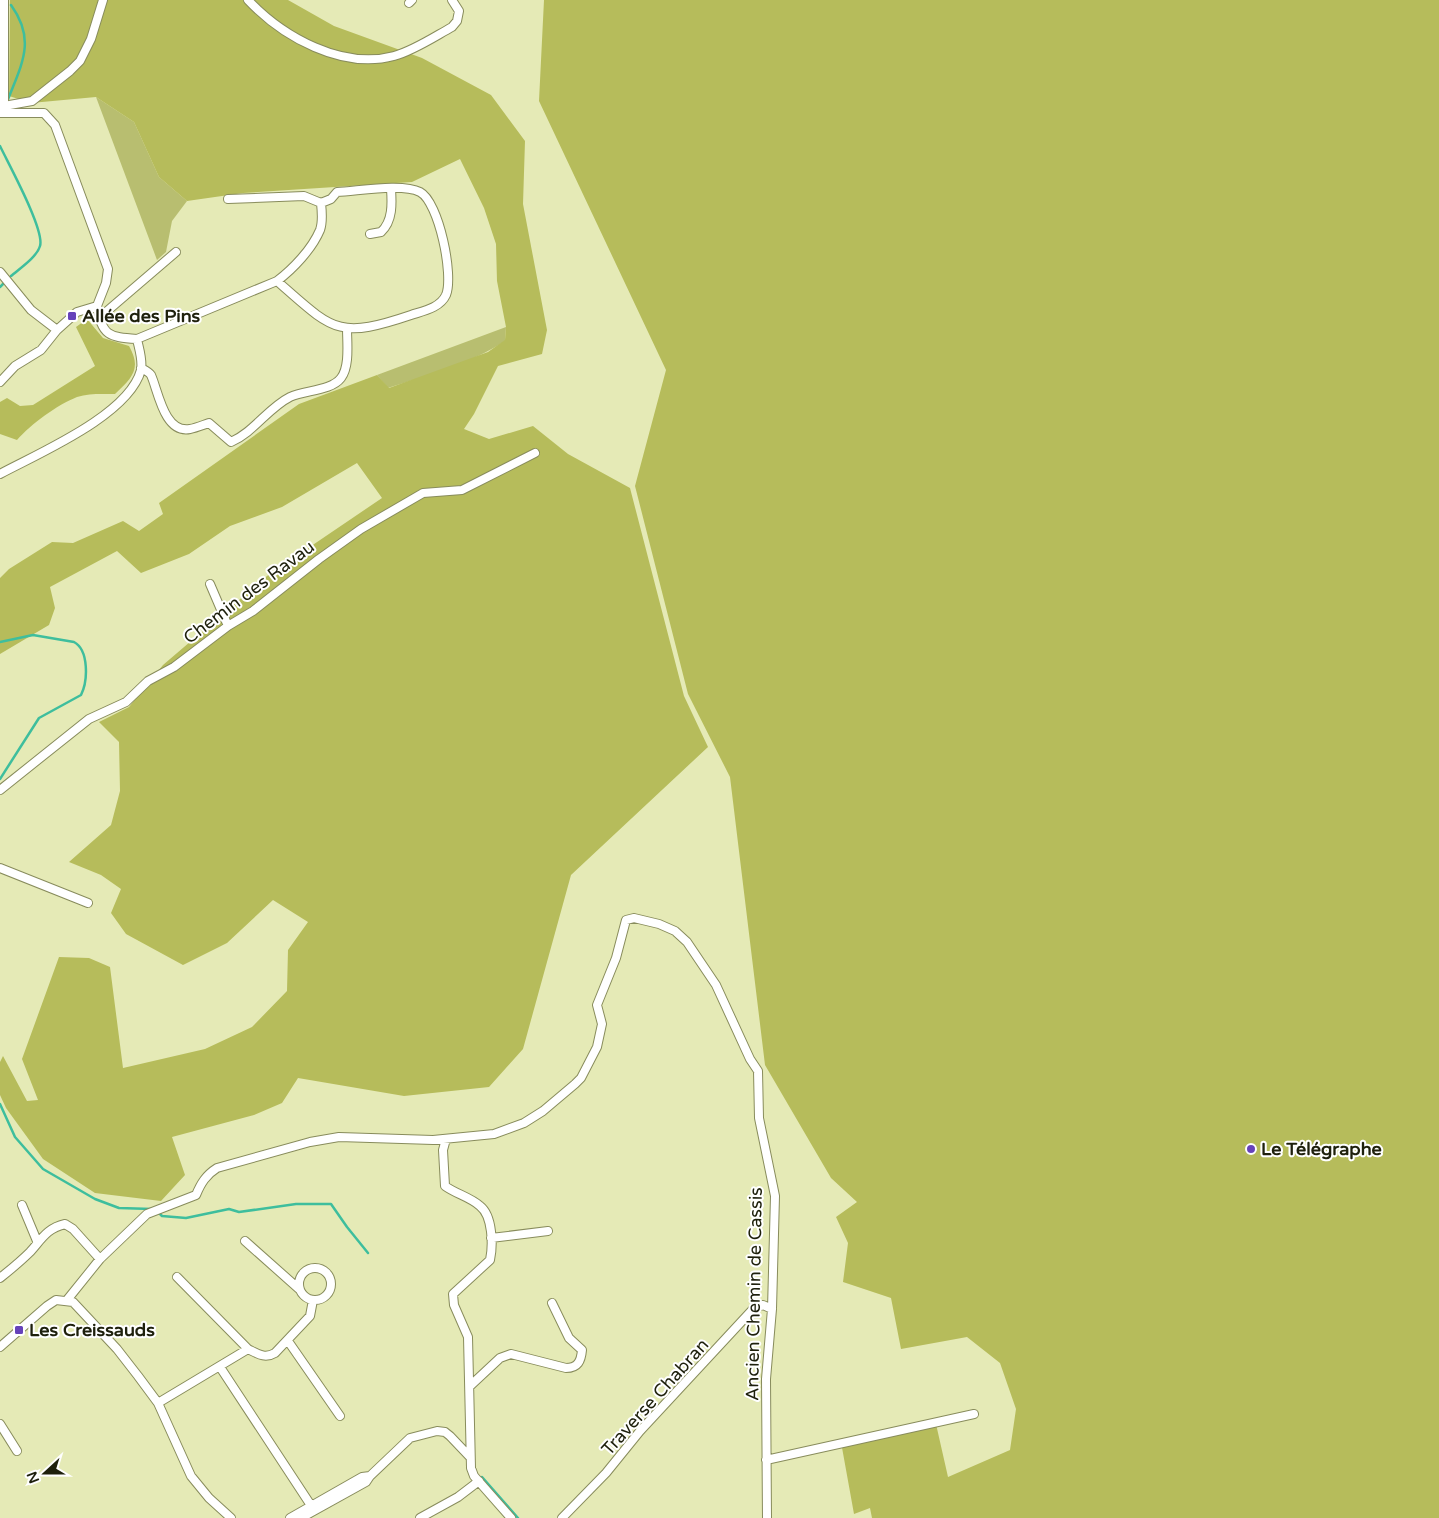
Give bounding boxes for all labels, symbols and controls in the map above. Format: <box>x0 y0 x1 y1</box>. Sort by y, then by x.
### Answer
place label: Allée des Pins <box>82 305 201 327</box>
marker: Allée des Pins <box>66 310 78 322</box>
street label: Chemin des Ravau <box>179 536 319 648</box>
place label: Le Télégraphe <box>1261 1138 1382 1160</box>
marker: Le Télégraphe <box>1245 1143 1257 1155</box>
street label: Ancien Chemin de Cassis <box>741 1187 767 1401</box>
place label: Les Creissauds <box>29 1319 155 1341</box>
marker: Les Creissauds <box>13 1324 25 1336</box>
street label: Traverse Chabran <box>597 1334 713 1460</box>
north arrow <box>20 1448 70 1498</box>
text: N <box>23 1469 43 1486</box>

